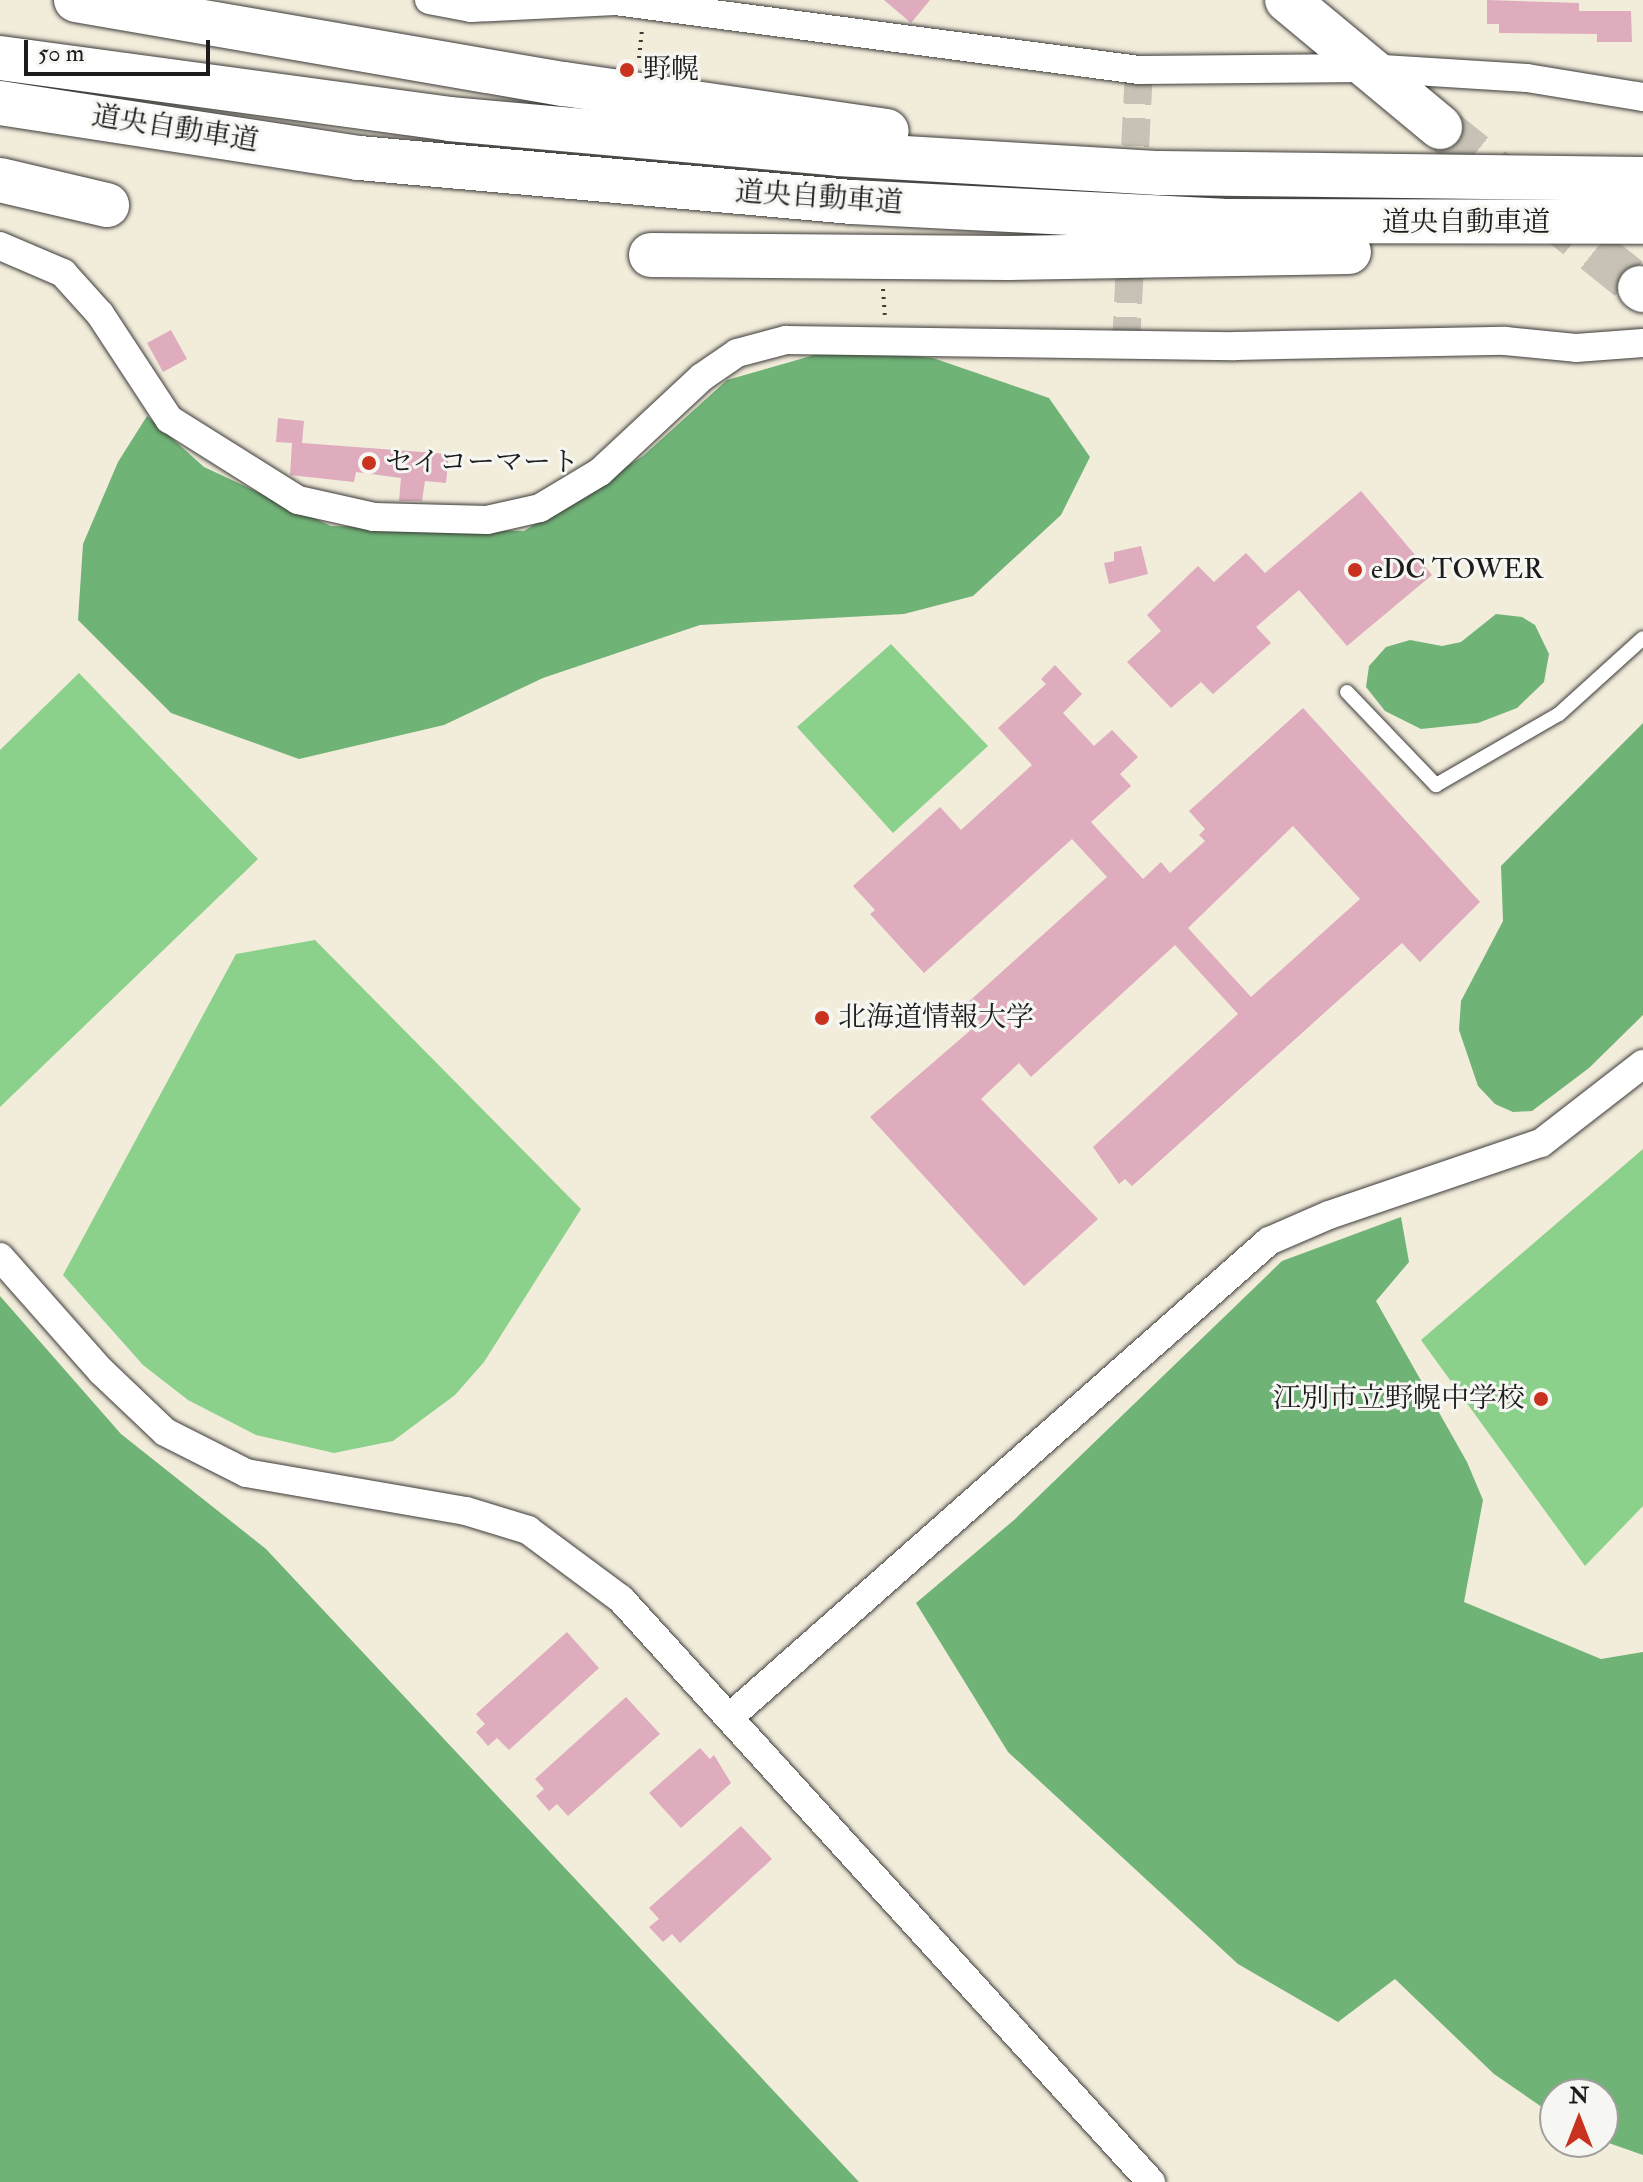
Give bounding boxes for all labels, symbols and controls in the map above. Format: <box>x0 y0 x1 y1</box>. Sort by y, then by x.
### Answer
scale bar <box>28 24 214 74</box>
text: 50 m <box>38 38 84 69</box>
place label: 野幌 <box>643 53 699 87</box>
marker: 野幌 <box>618 61 636 79</box>
street label: 道央自動車道 <box>89 99 261 159</box>
street label: 道央自動車道 <box>734 175 904 221</box>
street label: 道央自動車道 <box>1382 206 1550 240</box>
place label: セイコーマート <box>385 446 581 480</box>
marker: セイコーマート <box>360 454 378 472</box>
place label: eDC TOWER <box>1371 553 1543 587</box>
marker: eDC TOWER <box>1346 561 1364 579</box>
place label: 北海道情報大学 <box>838 1001 1034 1035</box>
marker: 北海道情報大学 <box>813 1009 831 1027</box>
place label: 江別市立野幌中学校 <box>1273 1382 1525 1416</box>
marker: 江別市立野幌中学校 <box>1532 1390 1550 1408</box>
north arrow <box>1539 2078 1619 2158</box>
text: N <box>1569 2082 1589 2110</box>

